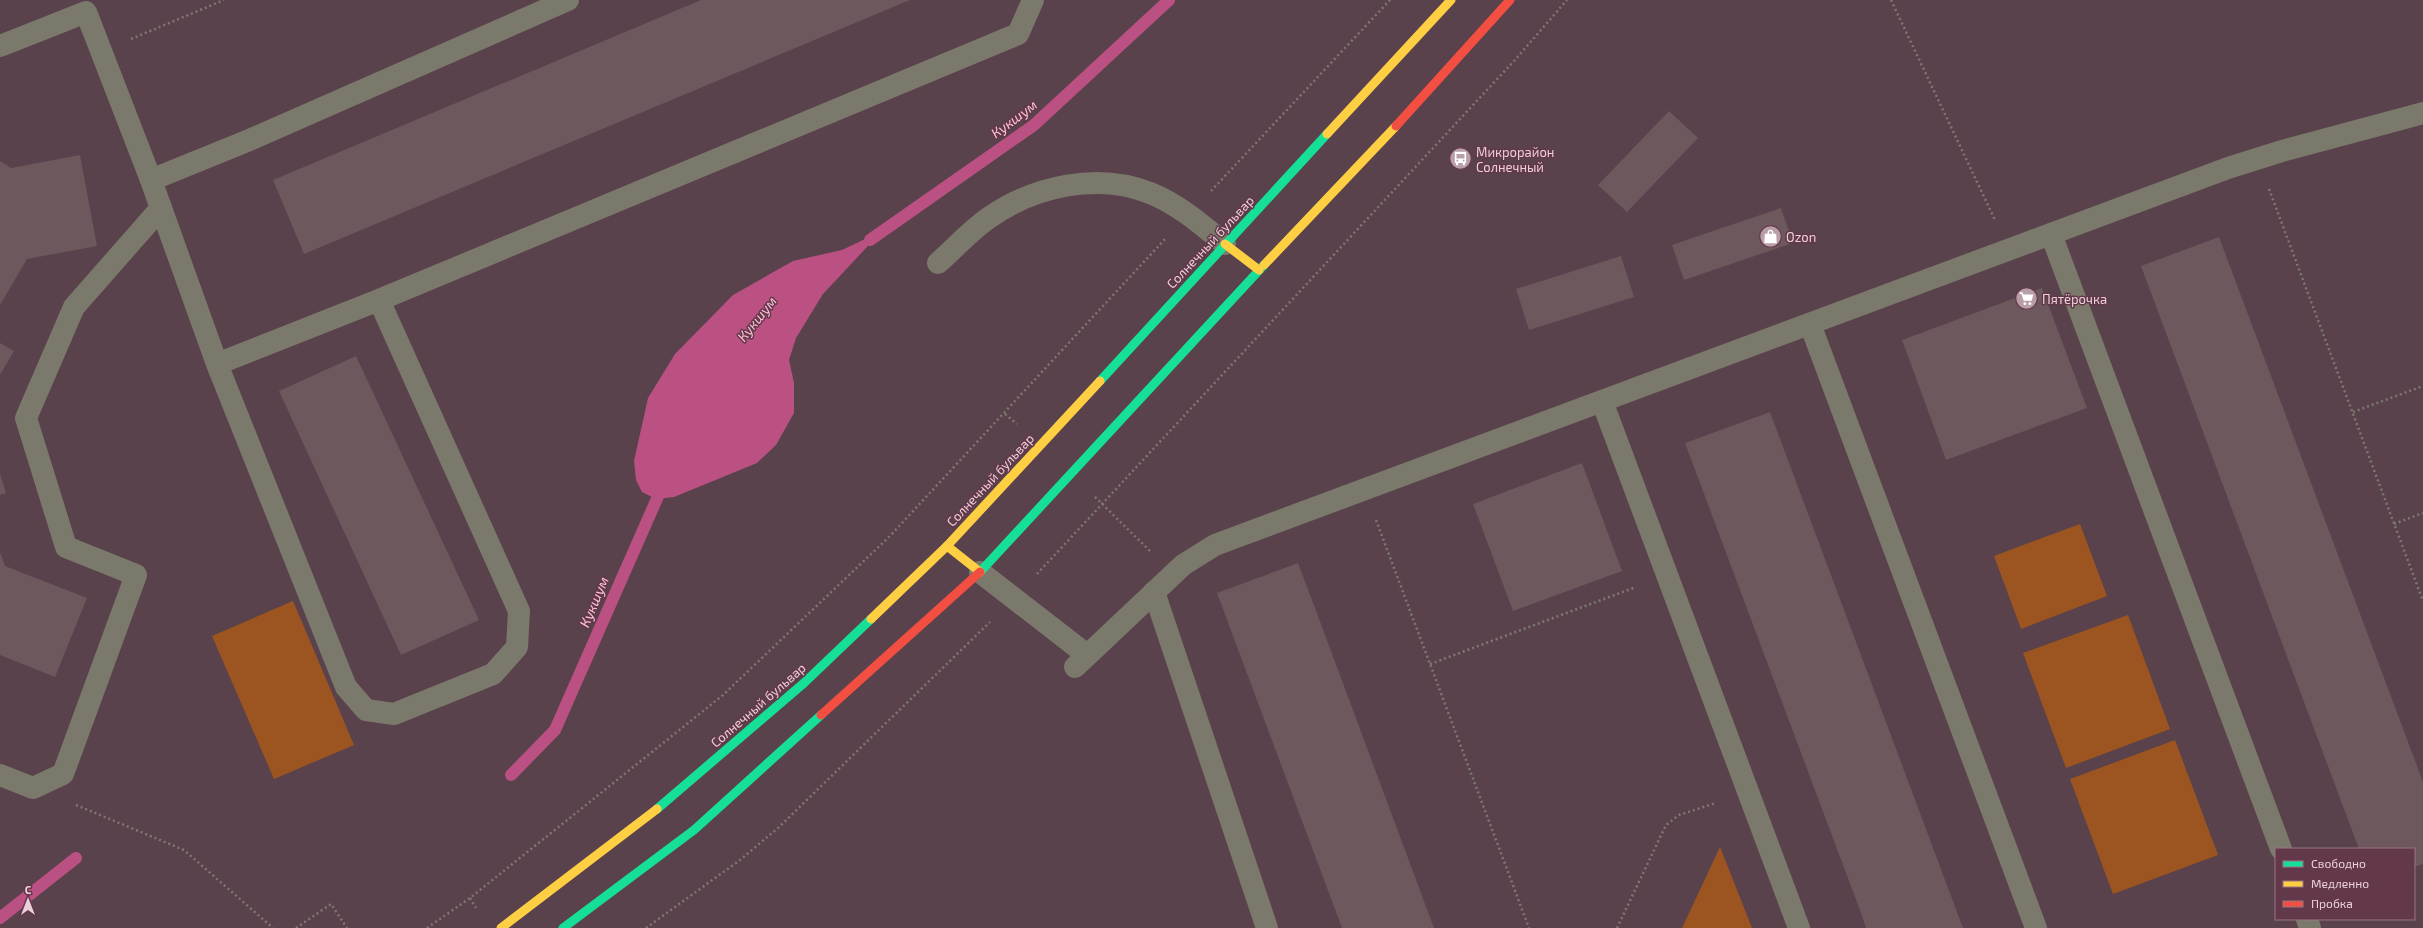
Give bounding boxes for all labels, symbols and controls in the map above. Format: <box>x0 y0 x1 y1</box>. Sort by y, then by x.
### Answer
water label: Кукшум <box>987 96 1040 141</box>
place label: Микрорайон Солнечный <box>1476 144 1554 175</box>
bus stop icon: Микрорайон Солнечный <box>1448 146 1474 172</box>
street label: Солнечный бульвар <box>1163 192 1257 292</box>
shop icon: Ozon <box>1758 224 1784 250</box>
place label: Ozon <box>1786 229 1816 245</box>
supermarket icon: Пятёрочка <box>2013 286 2039 312</box>
place label: Пятёрочка <box>2042 291 2107 307</box>
water label: Кукшум <box>733 293 780 345</box>
street label: Солнечный бульвар <box>943 430 1037 530</box>
water label: Кукшум <box>575 574 612 630</box>
street label: Солнечный бульвар <box>707 659 809 751</box>
legend <box>2275 848 2415 920</box>
text: Свободно <box>2311 856 2366 870</box>
text: Медленно <box>2311 876 2369 890</box>
north arrow <box>8 880 48 920</box>
text: С <box>25 883 32 896</box>
text: Пробка <box>2311 896 2353 910</box>

